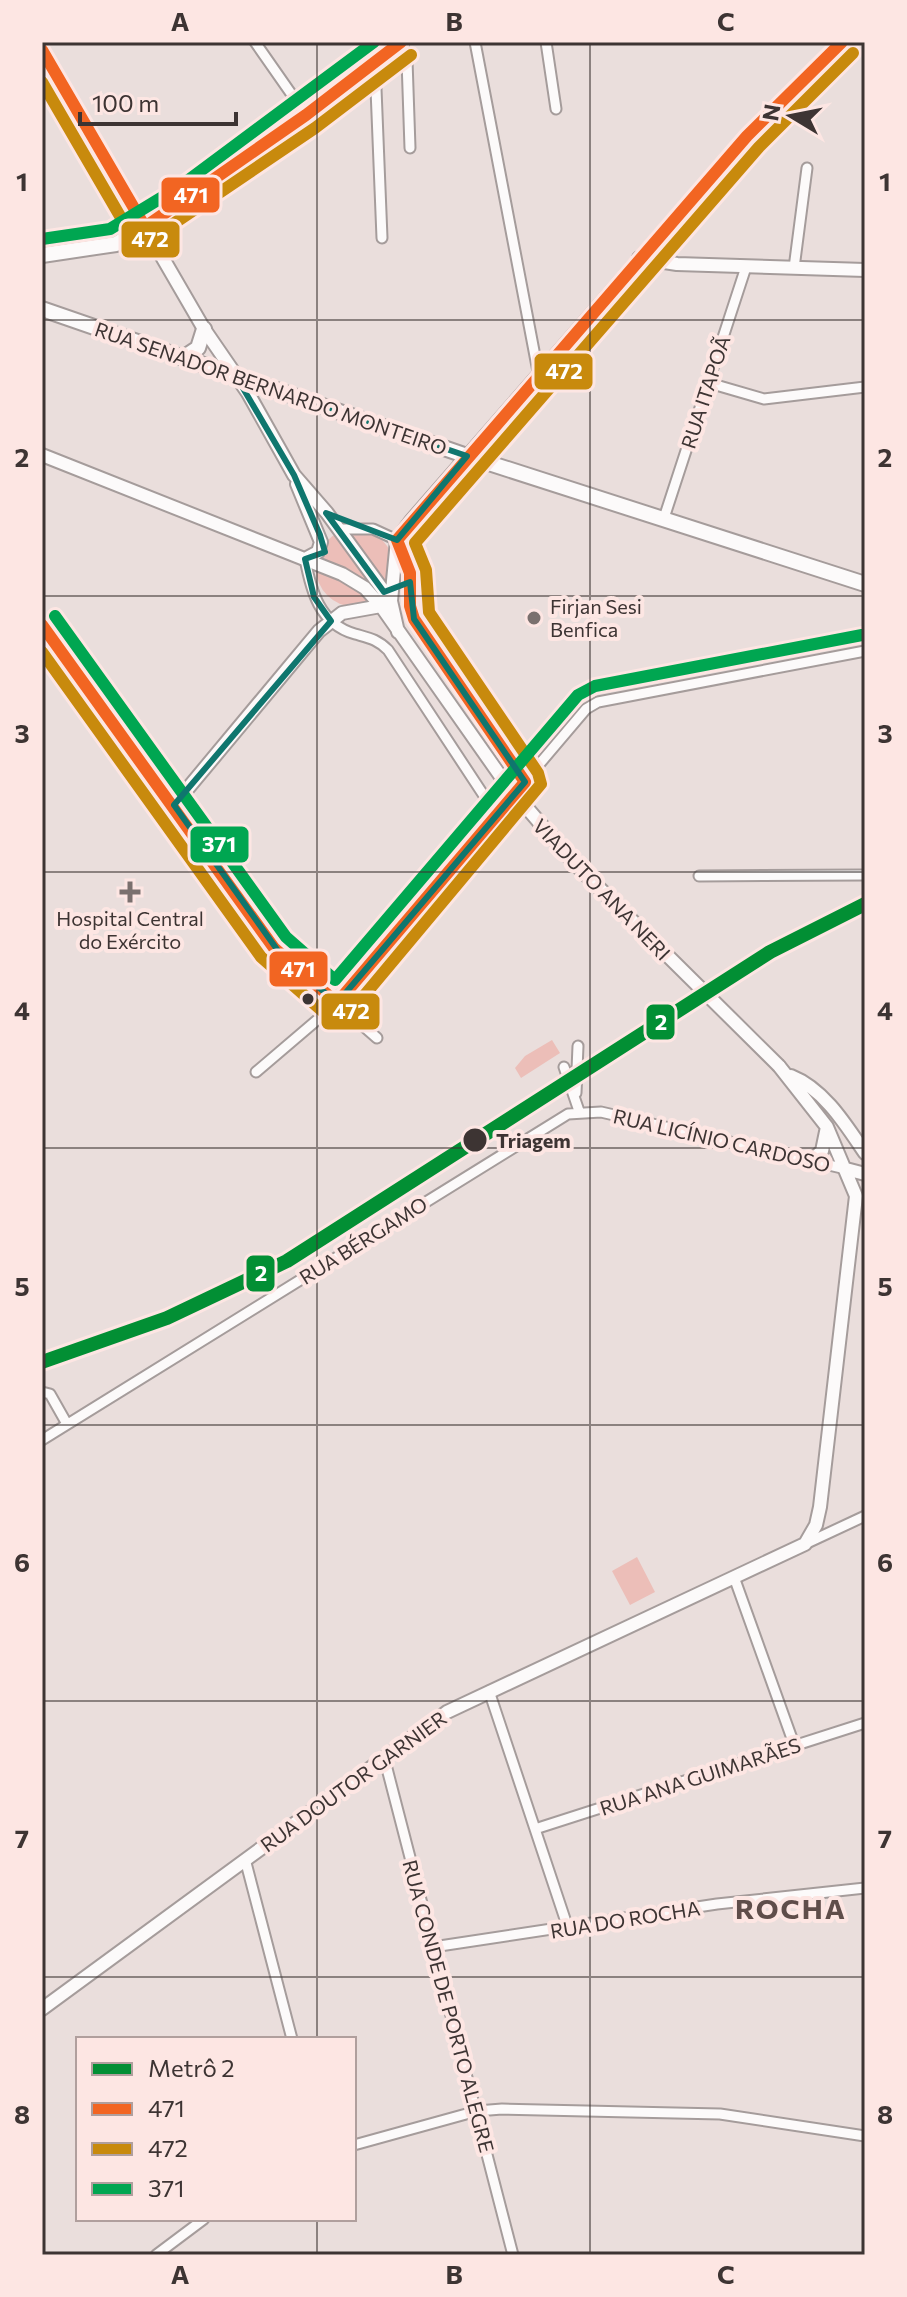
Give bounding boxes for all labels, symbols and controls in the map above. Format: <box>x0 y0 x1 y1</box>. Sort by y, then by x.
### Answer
text: A <box>171 5 190 36</box>
text: B <box>445 5 463 36</box>
text: C <box>717 5 735 36</box>
scale bar <box>80 76 236 126</box>
north arrow <box>751 76 831 156</box>
text: 100 m <box>92 88 159 117</box>
text: N <box>756 102 786 123</box>
text: 1 <box>16 165 28 196</box>
text: 1 <box>879 165 891 196</box>
line badge: 471 <box>160 176 221 214</box>
text: 471 <box>173 181 209 208</box>
line badge: 472 <box>120 220 181 259</box>
text: 472 <box>131 225 169 252</box>
street label: RUA SENADOR BERNARDO MONTEIRO <box>92 316 450 460</box>
street label: RUA ITAPOÃ <box>675 332 735 451</box>
line badge: 472 <box>533 352 594 391</box>
text: 472 <box>545 357 583 384</box>
text: 2 <box>15 441 29 472</box>
text: 2 <box>878 441 892 472</box>
place label: Firjan Sesi Benfica <box>550 594 642 641</box>
marker: Firjan Sesi Benfica <box>525 609 543 627</box>
text: 3 <box>14 717 30 748</box>
text: 3 <box>877 717 893 748</box>
street label: VIADUTO ANA NERI <box>528 813 676 965</box>
line badge: 371 <box>189 825 250 864</box>
text: 371 <box>202 830 236 857</box>
marker: Hospital Central do Exército <box>119 881 141 903</box>
place label: Hospital Central do Exército <box>56 906 204 953</box>
line badge: 471 <box>268 950 329 988</box>
text: 471 <box>280 955 316 982</box>
unlabelled marker <box>300 991 316 1007</box>
line badge: 472 <box>320 992 381 1031</box>
text: 4 <box>14 994 30 1025</box>
text: 4 <box>877 994 893 1025</box>
text: 472 <box>332 997 370 1024</box>
line badge: 2 <box>645 1003 676 1041</box>
text: 2 <box>655 1008 667 1035</box>
street label: RUA LICÍNIO CARDOSO <box>611 1103 833 1177</box>
marker: Triagem <box>461 1126 489 1154</box>
place label: Triagem <box>496 1128 571 1152</box>
street label: RUA BÉRGAMO <box>295 1191 431 1289</box>
line badge: 2 <box>245 1254 276 1293</box>
text: 2 <box>255 1259 267 1286</box>
text: 5 <box>14 1270 30 1301</box>
text: 5 <box>877 1270 893 1301</box>
text: 6 <box>14 1546 30 1577</box>
text: 6 <box>877 1546 893 1577</box>
street label: RUA DOUTOR GARNIER <box>255 1705 451 1857</box>
street label: RUA ANA GUIMARÃES <box>597 1732 803 1820</box>
text: 7 <box>15 1822 29 1853</box>
text: 7 <box>878 1822 892 1853</box>
street label: RUA CONDE DE PORTO ALEGRE <box>398 1857 500 2155</box>
district label: ROCHA <box>735 1891 847 1925</box>
street label: RUA DO ROCHA <box>548 1895 702 1943</box>
legend <box>76 2037 356 2221</box>
text: Metrô 2 <box>148 2053 235 2082</box>
text: 471 <box>148 2093 185 2122</box>
text: 8 <box>14 2098 30 2129</box>
text: 8 <box>877 2098 893 2129</box>
text: 472 <box>148 2133 188 2162</box>
text: 371 <box>148 2173 185 2202</box>
text: A <box>171 2258 190 2289</box>
text: B <box>445 2258 463 2289</box>
text: C <box>717 2258 735 2289</box>

